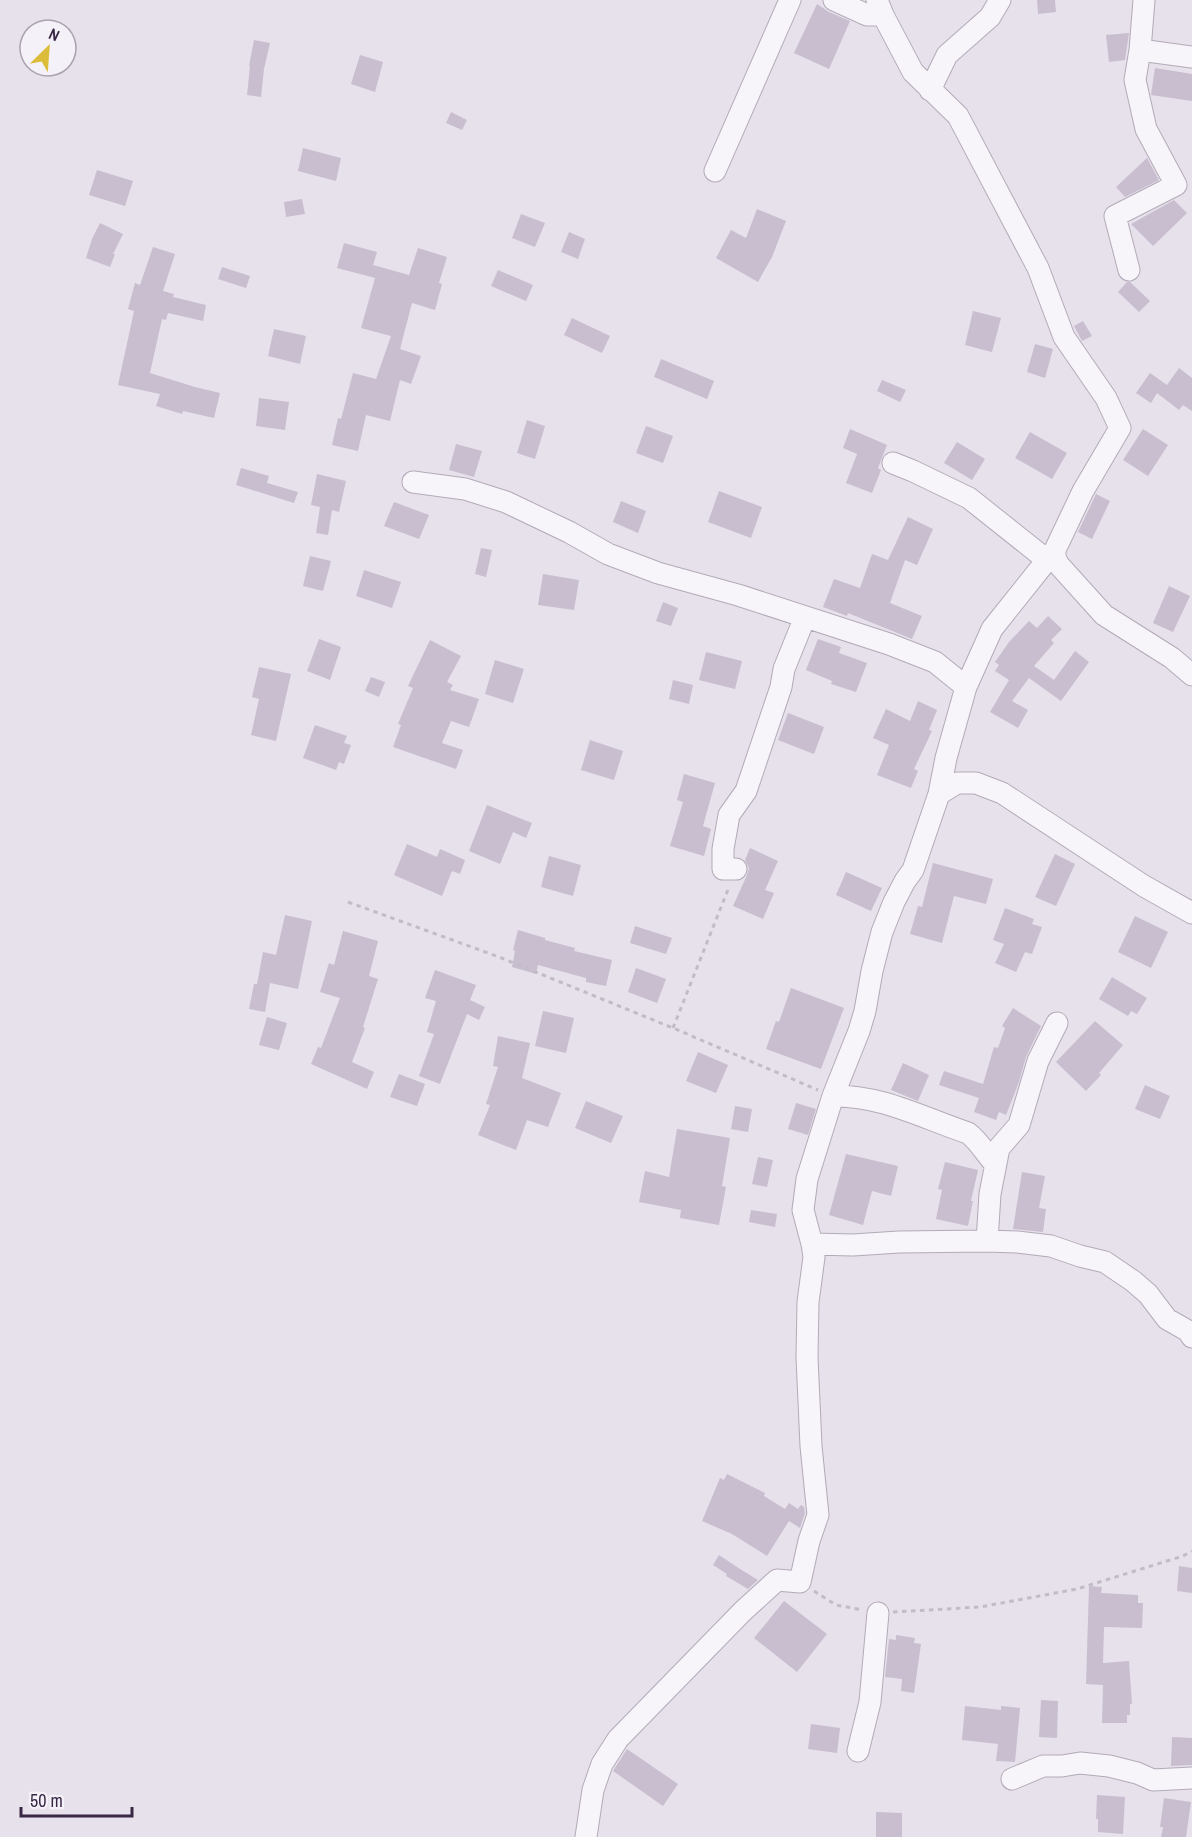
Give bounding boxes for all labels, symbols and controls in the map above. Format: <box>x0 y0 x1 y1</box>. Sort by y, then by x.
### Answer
north arrow <box>18 18 78 78</box>
text: N <box>45 22 63 46</box>
scale bar <box>21 1780 132 1818</box>
text: 50 m <box>30 1788 63 1813</box>

